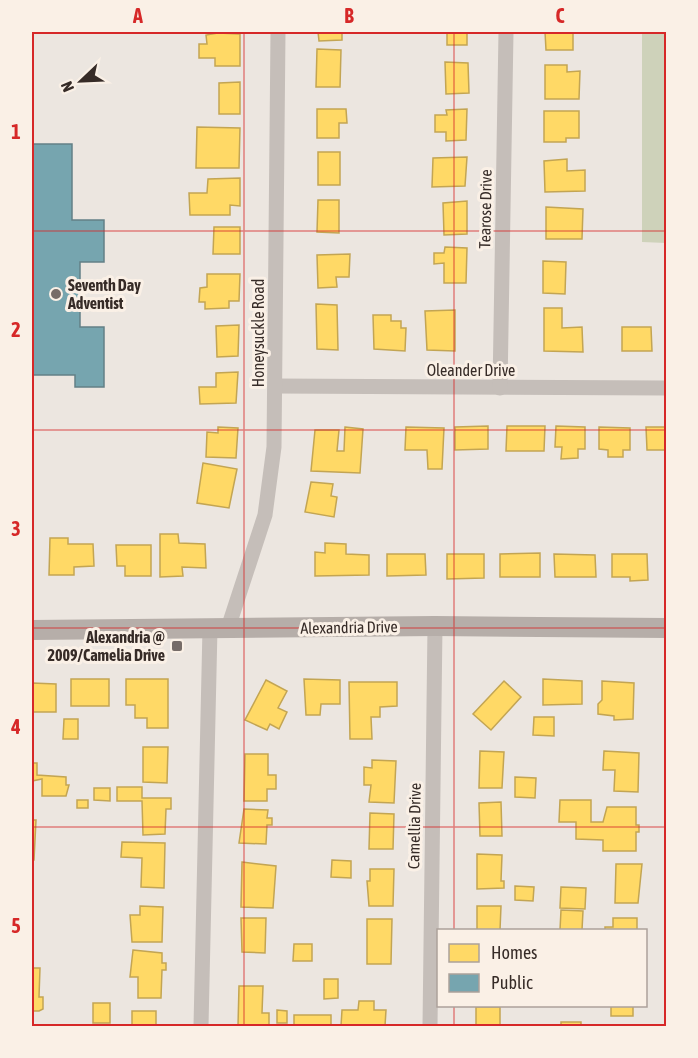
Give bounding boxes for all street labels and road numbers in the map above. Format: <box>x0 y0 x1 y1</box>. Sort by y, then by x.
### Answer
street label: Tearose Drive <box>475 169 495 249</box>
street label: Honeysuckle Road <box>249 279 268 387</box>
street label: Oleander Drive <box>427 361 515 379</box>
street label: Alexandria Drive <box>300 617 398 637</box>
street label: Camellia Drive <box>404 783 424 869</box>

